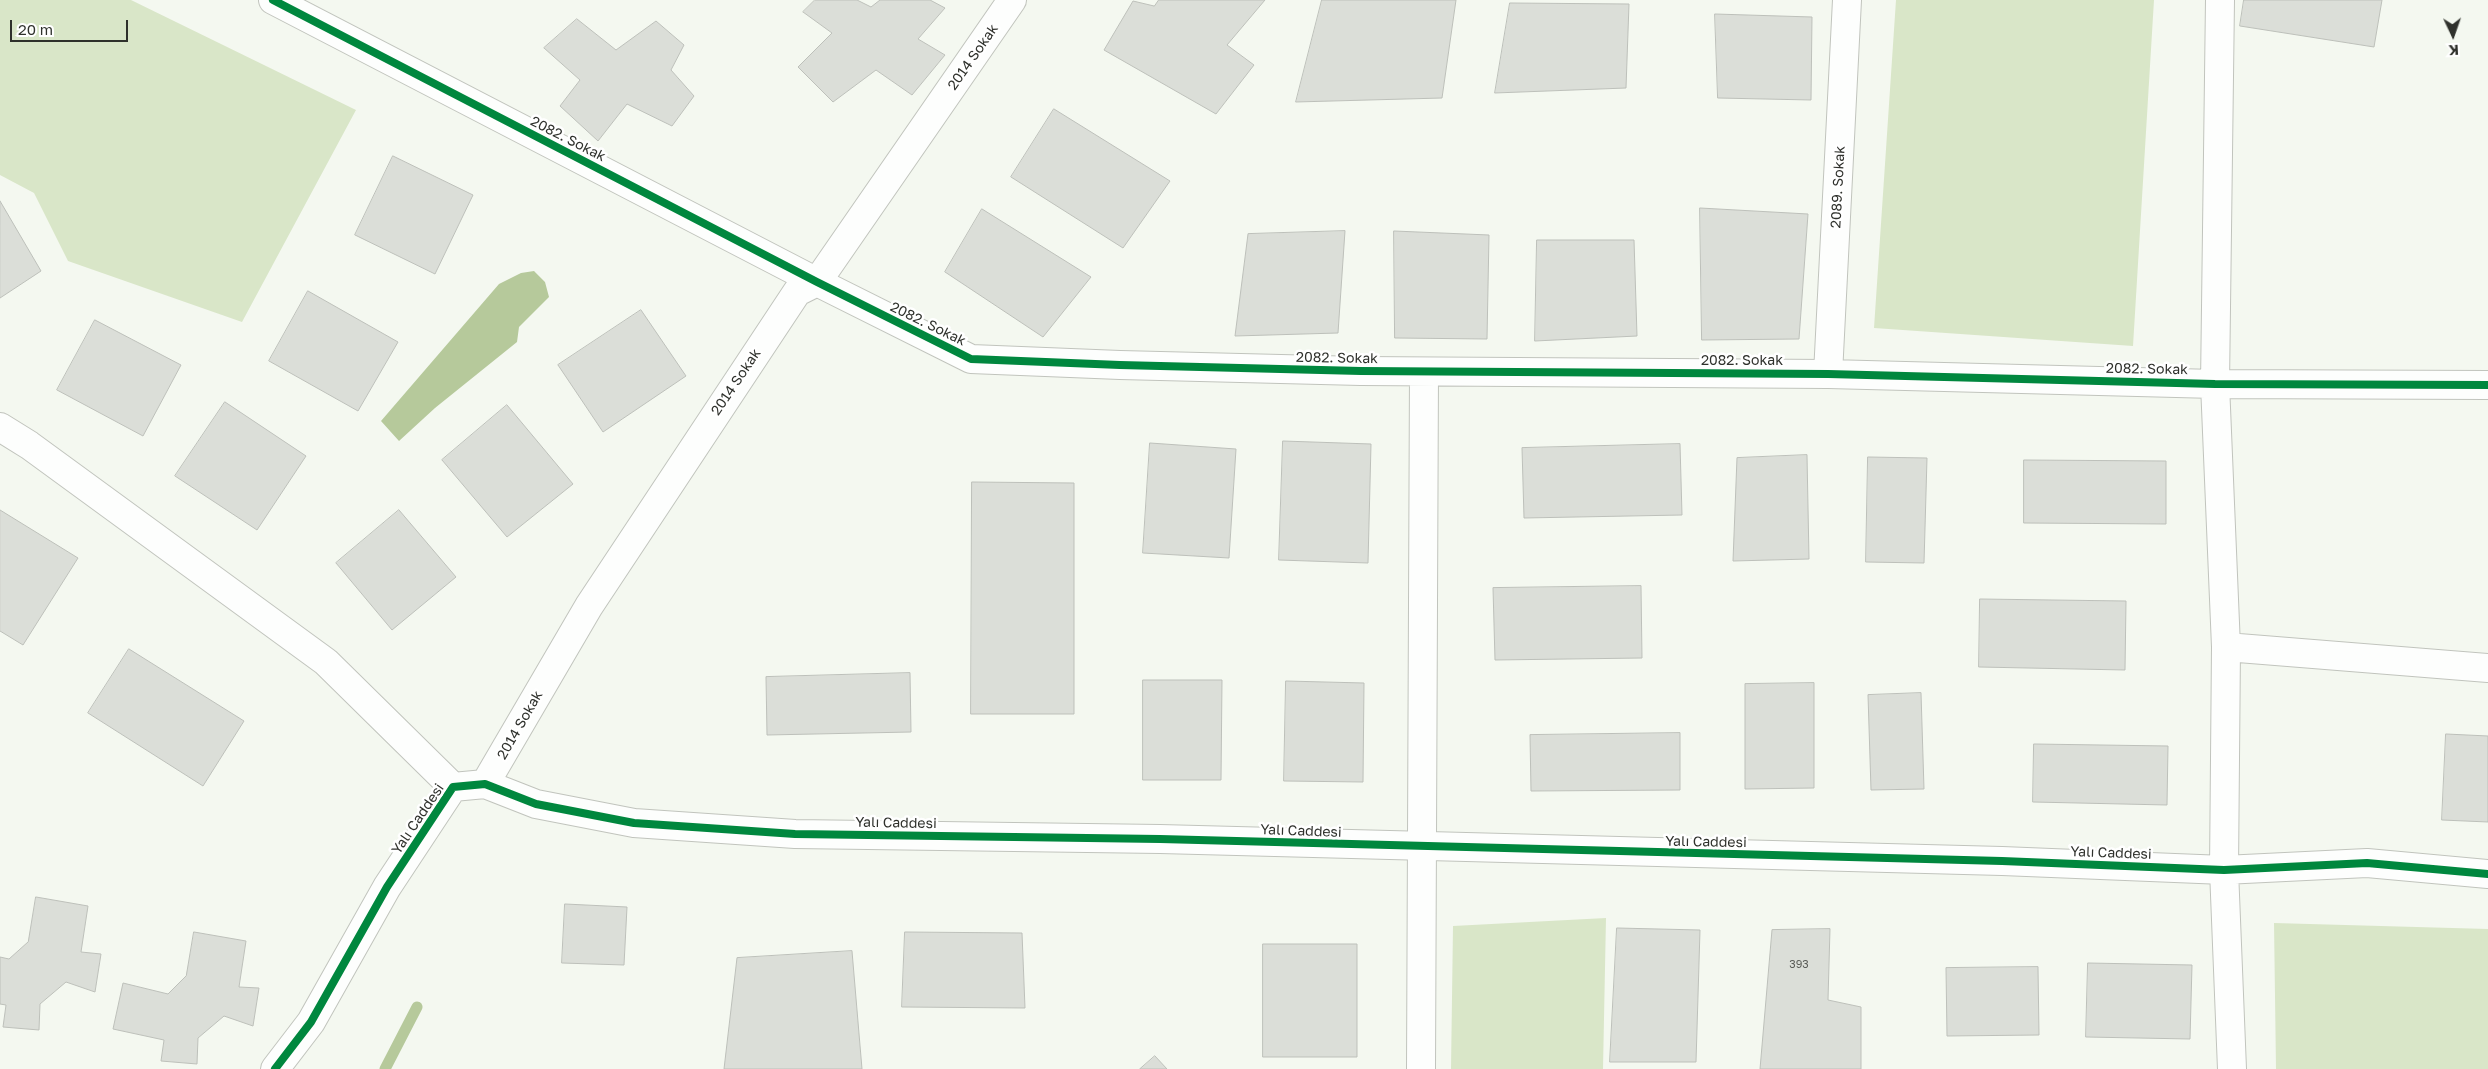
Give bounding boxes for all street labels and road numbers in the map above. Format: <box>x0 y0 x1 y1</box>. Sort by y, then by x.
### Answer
street label: 2014 Sokak <box>944 21 1002 93</box>
street label: 2082. Sokak <box>528 113 608 165</box>
street label: 2089. Sokak <box>1827 145 1849 229</box>
street label: 2082. Sokak <box>887 298 969 350</box>
street label: 2014 Sokak <box>708 346 764 418</box>
street label: 2082. Sokak <box>1296 349 1378 367</box>
street label: 2082. Sokak <box>1701 353 1783 369</box>
street label: 2082. Sokak <box>2106 360 2188 378</box>
street label: 2014 Sokak <box>494 688 546 762</box>
street label: Yalı Caddesi <box>388 781 448 857</box>
street label: Yalı Caddesi <box>855 814 937 832</box>
street label: Yalı Caddesi <box>1260 821 1342 841</box>
street label: Yalı Caddesi <box>1665 833 1747 851</box>
street label: Yalı Caddesi <box>2070 843 2152 863</box>

